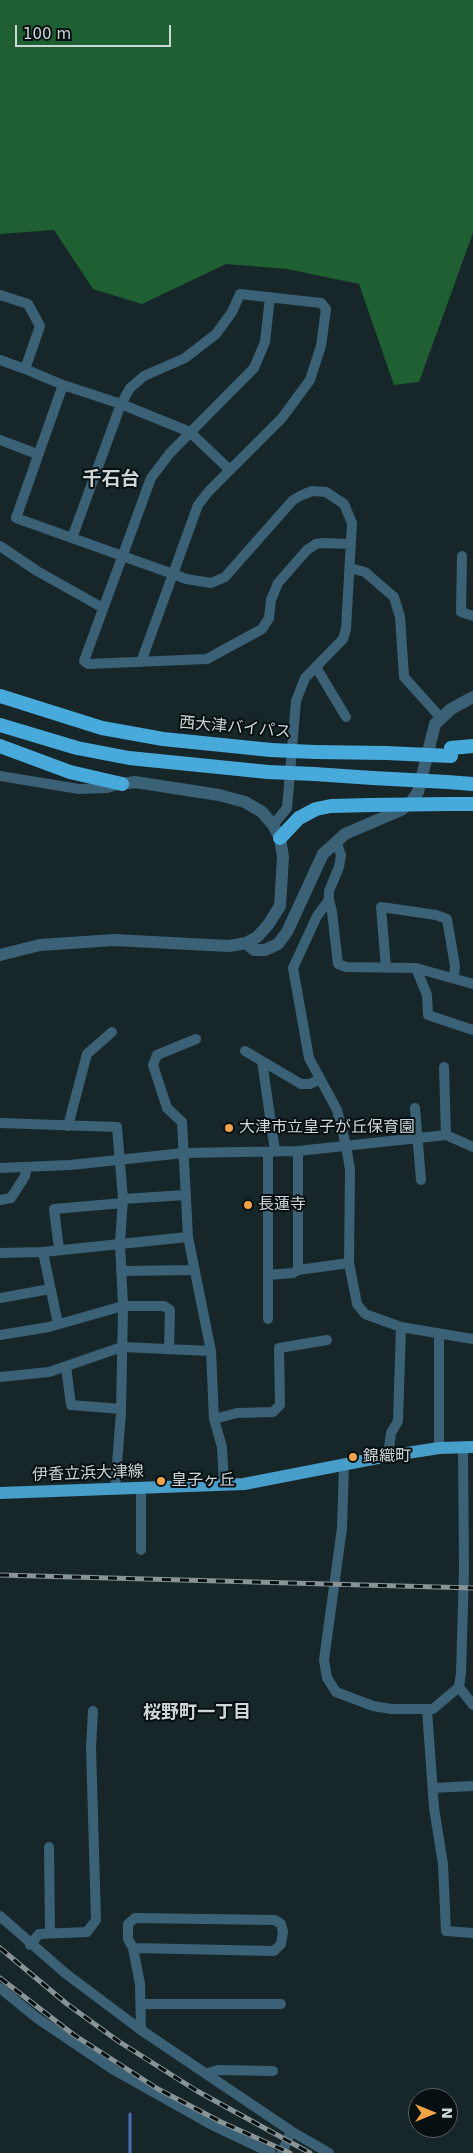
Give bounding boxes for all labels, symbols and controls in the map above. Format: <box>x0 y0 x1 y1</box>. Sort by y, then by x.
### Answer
scale bar <box>18 15 174 47</box>
text: 100 m <box>23 25 71 43</box>
district label: 千石台 <box>83 469 139 491</box>
street label: 西大津バイパス <box>178 714 292 742</box>
place label: 大津市立皇子が丘保育園 <box>239 1118 415 1138</box>
marker: 大津市立皇子が丘保育園 <box>223 1122 235 1134</box>
place label: 長蓮寺 <box>258 1195 306 1215</box>
marker: 長蓮寺 <box>242 1199 254 1211</box>
place label: 錦織町 <box>363 1447 411 1467</box>
marker: 錦織町 <box>347 1451 359 1463</box>
street label: 伊香立浜大津線 <box>32 1462 144 1486</box>
place label: 皇子ヶ丘 <box>171 1471 235 1491</box>
marker: 皇子ヶ丘 <box>155 1475 167 1487</box>
district label: 桜野町一丁目 <box>143 1702 251 1724</box>
north arrow <box>408 2088 458 2138</box>
text: N <box>439 2107 455 2119</box>

